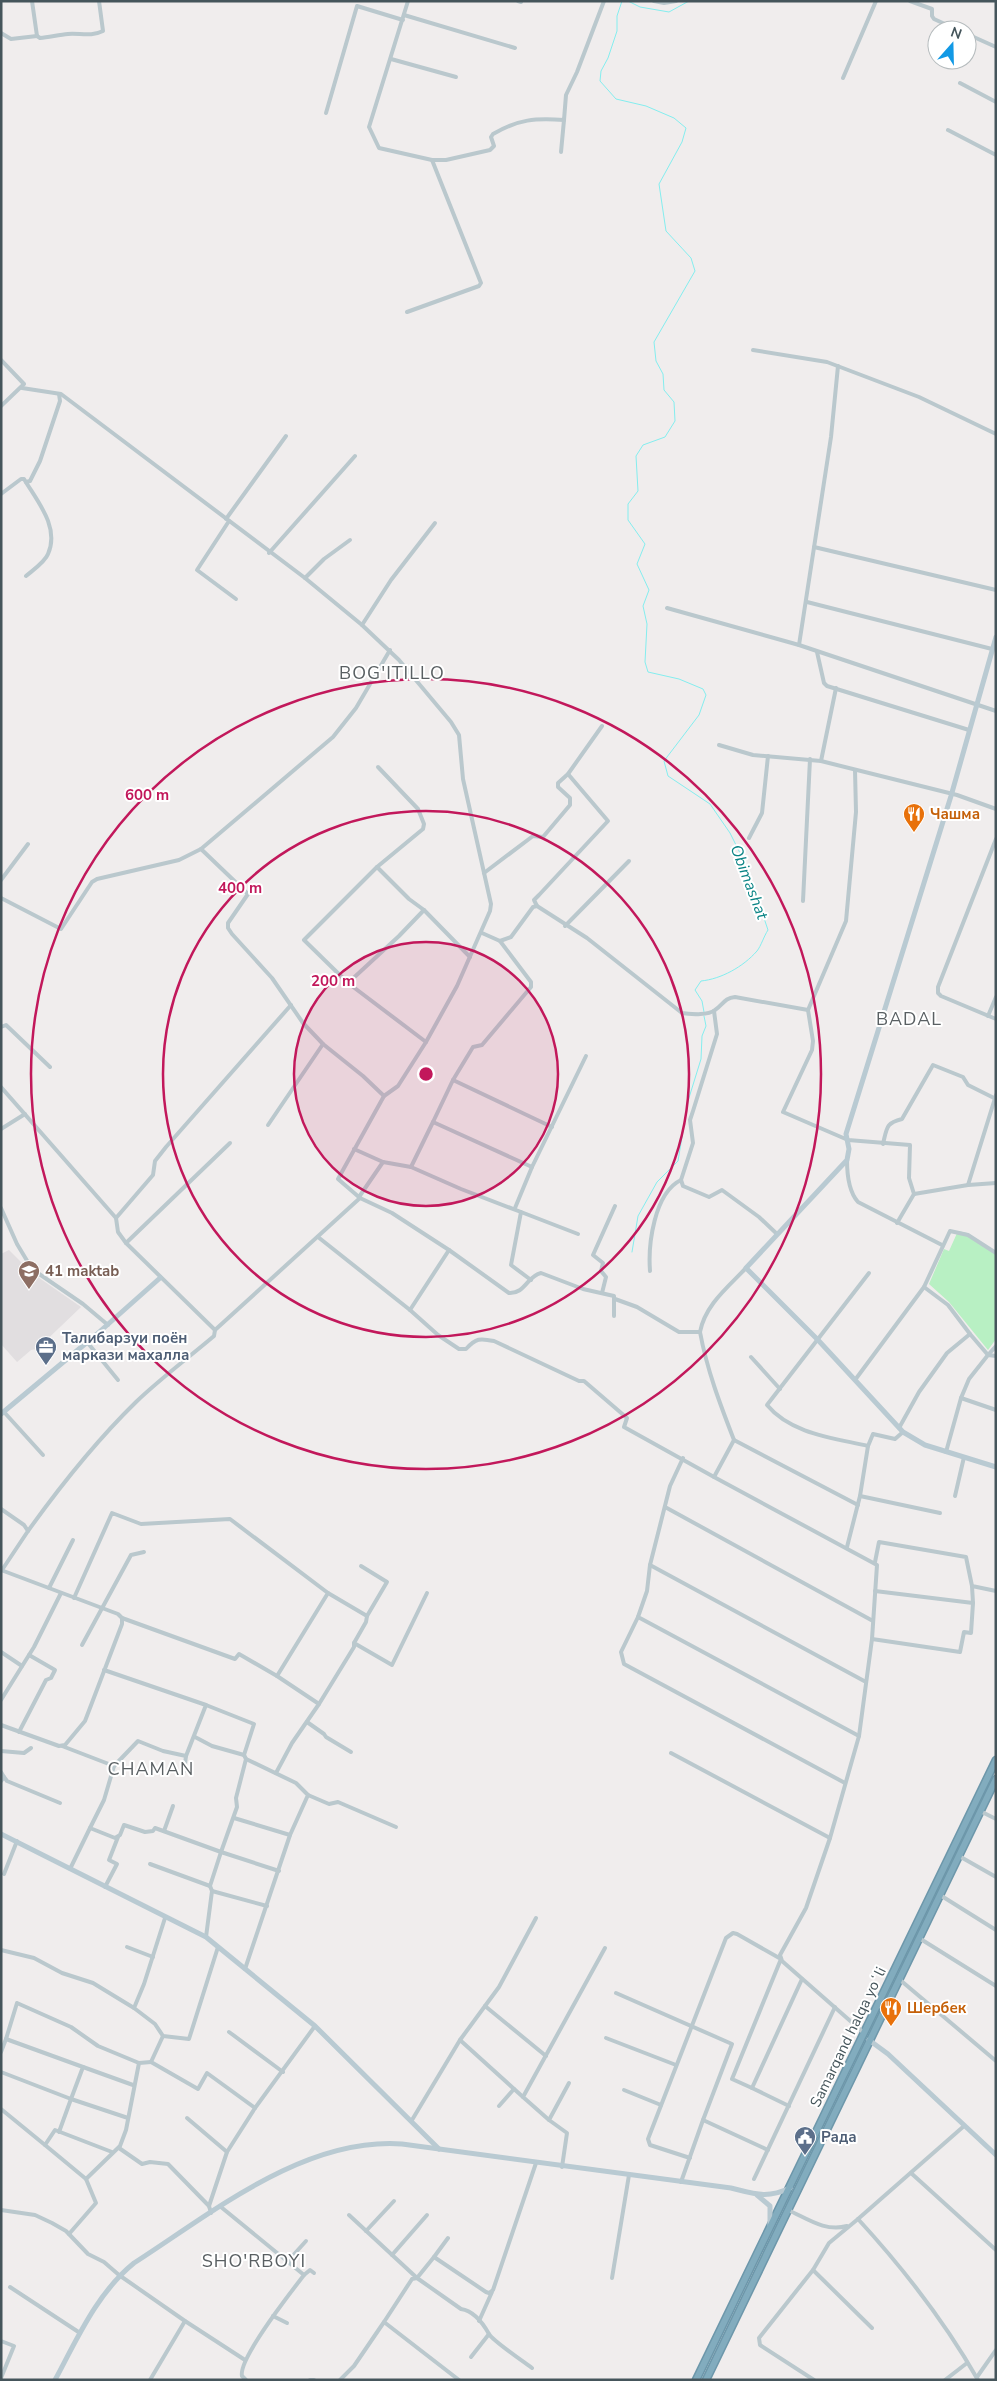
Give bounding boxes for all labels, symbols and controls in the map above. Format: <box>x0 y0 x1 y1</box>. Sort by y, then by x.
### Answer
north arrow <box>927 20 977 70</box>
text: N <box>948 23 964 44</box>
district label: BOG'ITILLO <box>339 661 445 685</box>
text: 600 m <box>125 785 169 805</box>
restaurant icon: Чашма <box>902 802 926 833</box>
place label: Чашма <box>930 804 980 824</box>
water label: Obimashat <box>725 841 773 923</box>
text: 400 m <box>218 878 262 898</box>
text: 200 m <box>311 971 355 991</box>
district label: BADAL <box>876 1007 942 1031</box>
centre of rings <box>417 1065 435 1083</box>
school or university icon: 41 maktab <box>17 1259 41 1290</box>
place label: 41 maktab <box>45 1261 119 1281</box>
place label: Талибарзуи поён маркази махалла <box>62 1328 189 1365</box>
office icon: Талибарзуи поён маркази махалла <box>34 1335 58 1366</box>
district label: CHAMAN <box>108 1757 194 1781</box>
street label: Samarqand halqa yoʻli <box>805 1963 891 2111</box>
restaurant icon: Шербек <box>879 1996 903 2027</box>
place label: Шербек <box>907 1998 967 2018</box>
public building icon: Рада <box>793 2125 817 2156</box>
place label: Рада <box>821 2127 857 2147</box>
district label: SHO'RBOYI <box>202 2249 306 2273</box>

